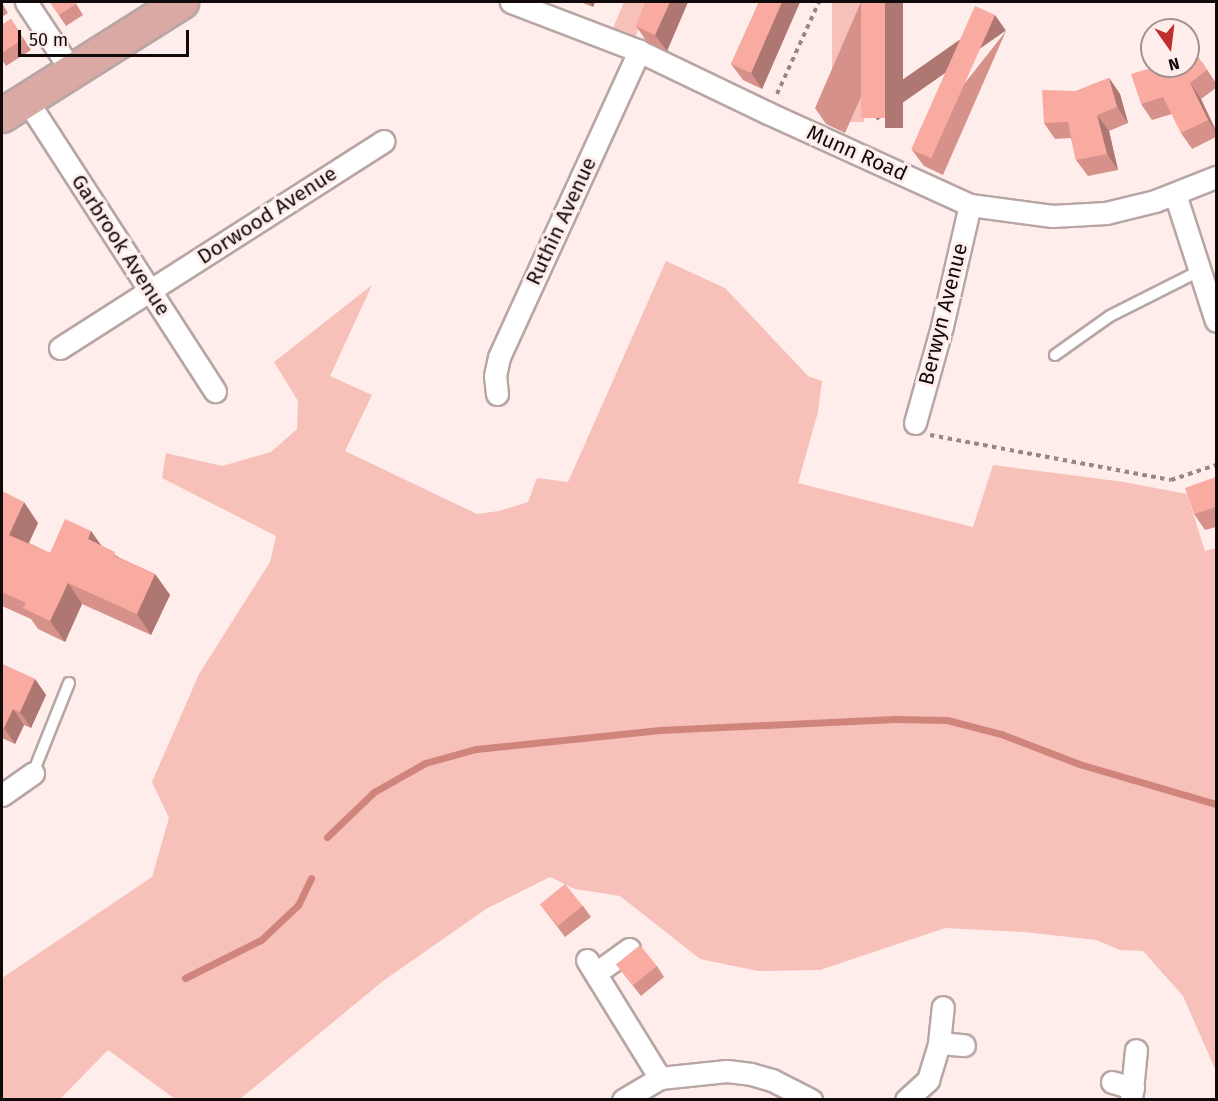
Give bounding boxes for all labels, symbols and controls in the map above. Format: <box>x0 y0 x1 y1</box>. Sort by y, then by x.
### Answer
scale bar <box>21 18 192 56</box>
north arrow <box>1140 18 1200 78</box>
text: 50 m <box>29 29 68 51</box>
text: N <box>1167 54 1181 75</box>
street label: Munn Road <box>803 120 911 186</box>
street label: Ruthin Avenue <box>520 153 602 289</box>
street label: Dorwood Avenue <box>192 161 342 269</box>
street label: Garbrook Avenue <box>66 170 176 320</box>
street label: Berwyn Avenue <box>913 240 973 388</box>

